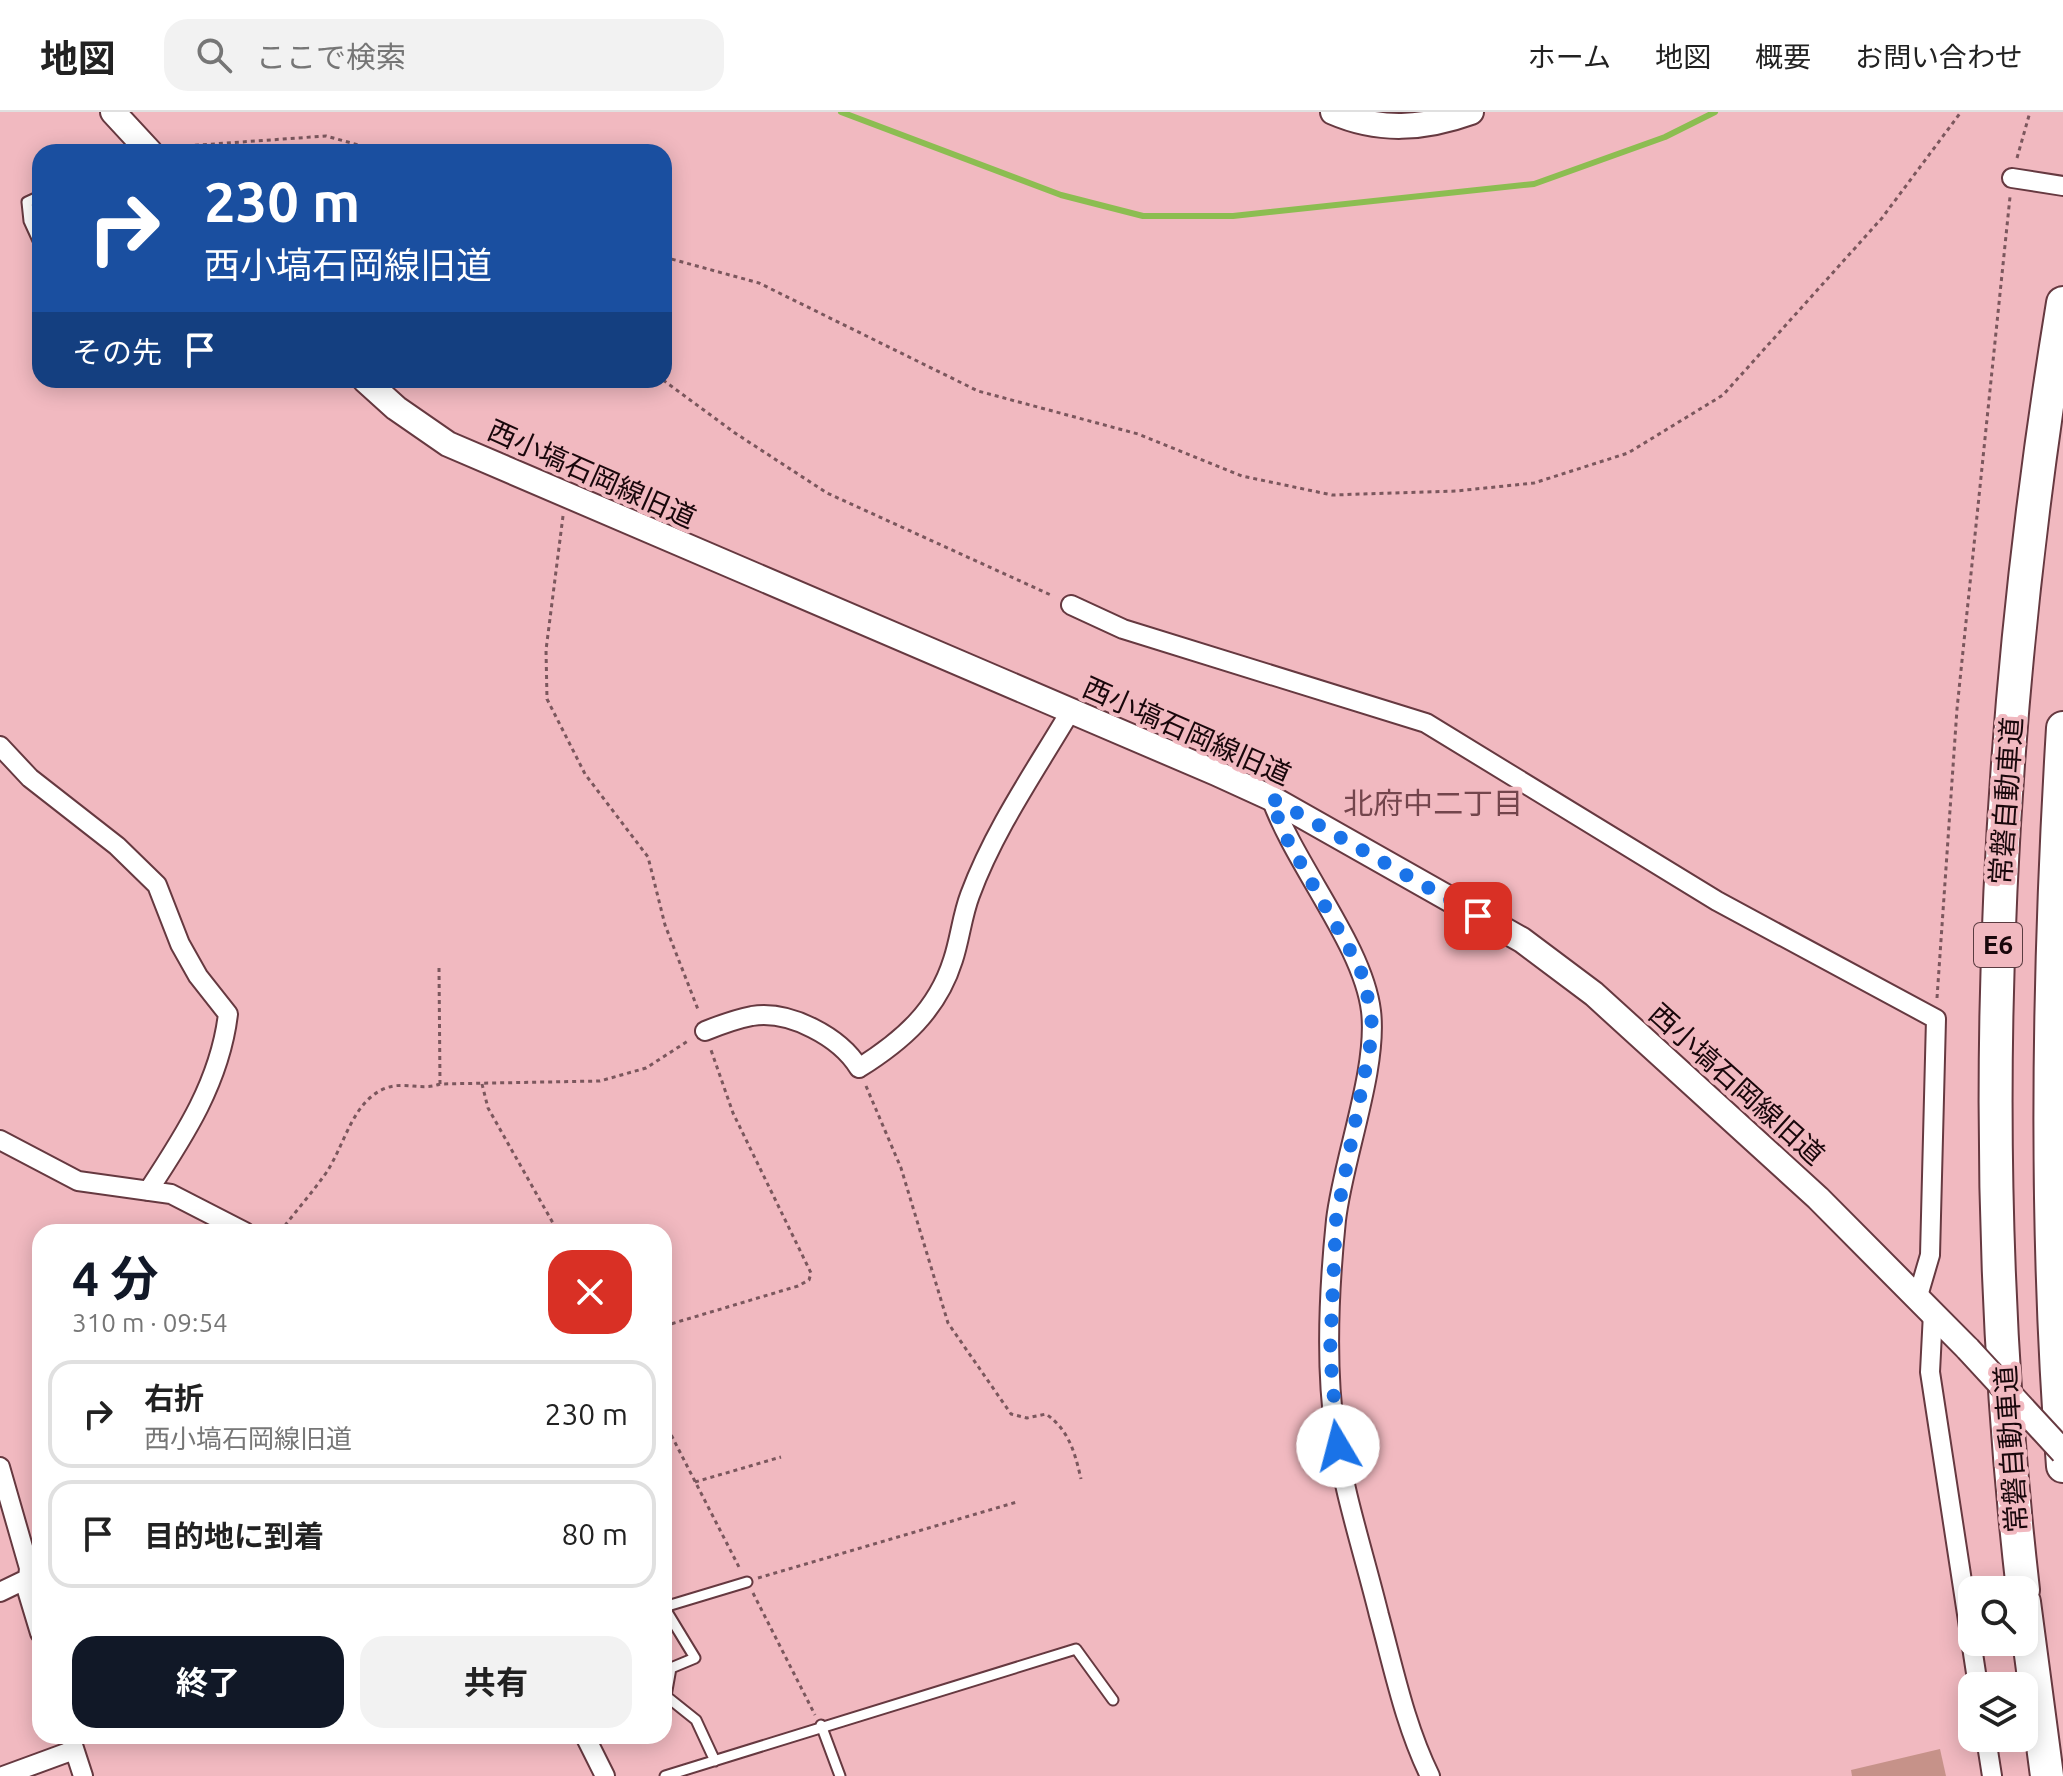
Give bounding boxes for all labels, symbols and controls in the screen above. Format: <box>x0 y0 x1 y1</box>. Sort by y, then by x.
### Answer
search box <box>164 19 724 91</box>
icon: search <box>192 33 236 77</box>
text: 地図 <box>40 37 116 79</box>
text: ここで検索 <box>256 40 406 74</box>
text: ホーム <box>1528 41 1611 72</box>
text: 地図 <box>1655 41 1711 72</box>
text: 概要 <box>1755 41 1811 72</box>
text: お問い合わせ <box>1855 41 2023 72</box>
text: 230 m <box>204 170 360 233</box>
icon: right <box>72 176 176 280</box>
text: 西小塙石岡線旧道 <box>204 244 492 285</box>
icon: arrive <box>178 328 222 372</box>
text: その先 <box>72 335 162 369</box>
street label: 西小塙石岡線旧道 <box>484 414 701 533</box>
street label: 西小塙石岡線旧道 <box>1079 671 1296 790</box>
street label: 常磐自動車道 <box>1984 716 2027 886</box>
district label: 北府中二丁目 <box>1343 786 1523 820</box>
pin <box>1444 882 1512 950</box>
icon: arrive <box>1456 894 1500 938</box>
road number: E6 <box>1974 923 2022 967</box>
street label: 西小塙石岡線旧道 <box>1644 997 1831 1170</box>
button: close <box>548 1250 632 1334</box>
text: 4 分 <box>72 1251 158 1305</box>
text: 310 m · 09:54 <box>72 1308 228 1337</box>
street label: 常磐自動車道 <box>1989 1364 2032 1534</box>
text: 右折 <box>144 1381 204 1415</box>
icon: right <box>76 1392 120 1436</box>
text: 230 m <box>544 1397 628 1431</box>
position arrow <box>1296 1404 1380 1488</box>
text: 西小塙石岡線旧道 <box>144 1424 352 1453</box>
icon: arrive <box>76 1512 120 1556</box>
text: 80 m <box>561 1517 628 1551</box>
text: 目的地に到着 <box>144 1519 324 1553</box>
map controls <box>1958 1576 2038 1752</box>
button: search <box>1958 1576 2038 1656</box>
button: 終了 <box>72 1636 344 1728</box>
button: 共有 <box>360 1636 632 1728</box>
button: layers <box>1958 1672 2038 1752</box>

